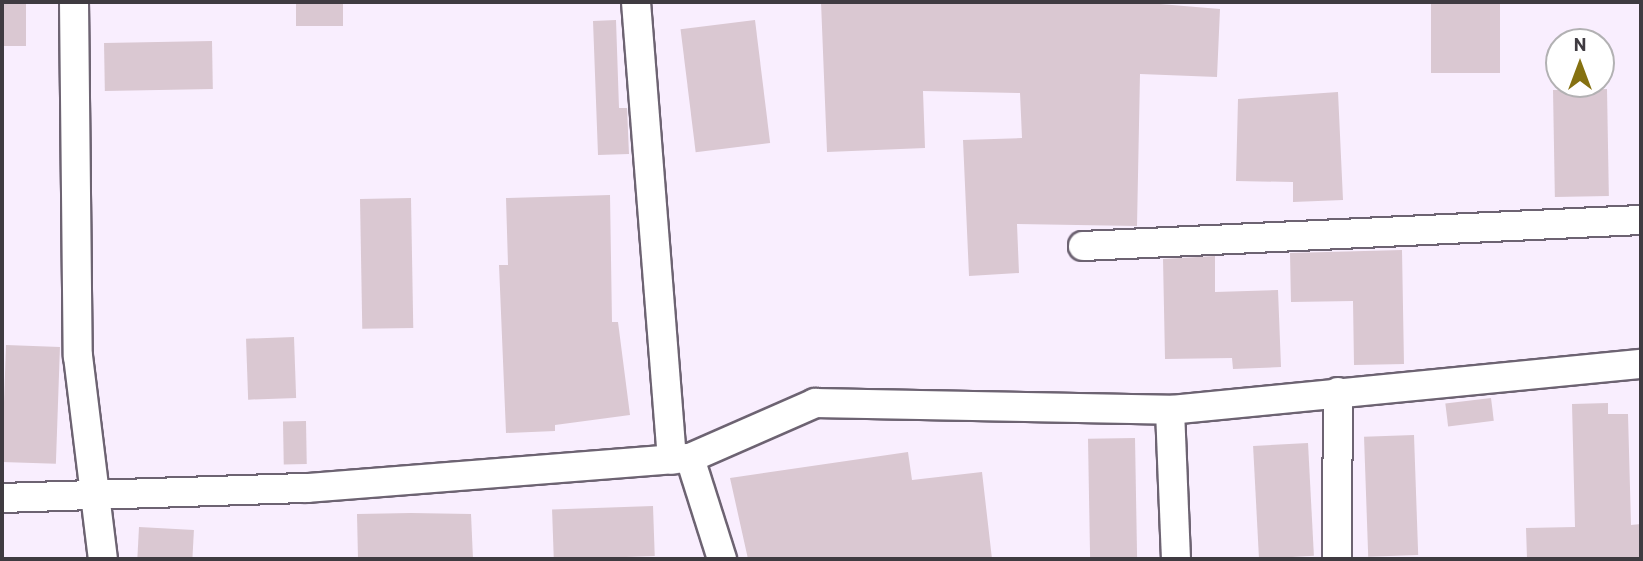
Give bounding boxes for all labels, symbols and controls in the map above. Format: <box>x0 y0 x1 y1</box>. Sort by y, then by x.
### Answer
north arrow <box>1545 28 1615 98</box>
text: N <box>1574 32 1586 55</box>

